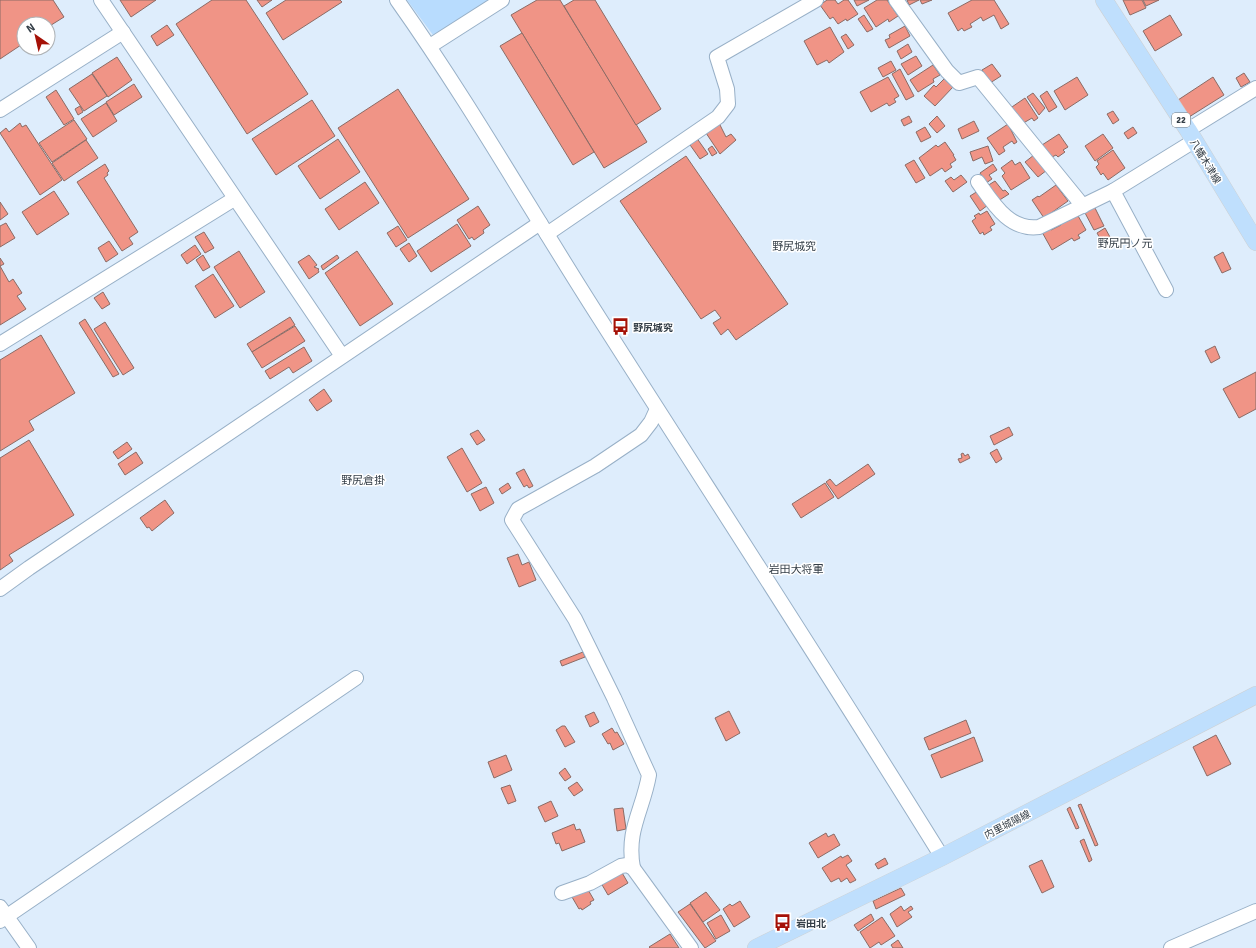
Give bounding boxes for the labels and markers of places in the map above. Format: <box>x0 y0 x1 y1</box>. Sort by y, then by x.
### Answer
bus stop icon: 野尻城究 <box>610 317 630 337</box>
place label: 野尻城究 <box>633 322 673 334</box>
bus stop icon: 岩田北 <box>773 913 793 933</box>
place label: 岩田北 <box>796 918 826 930</box>

